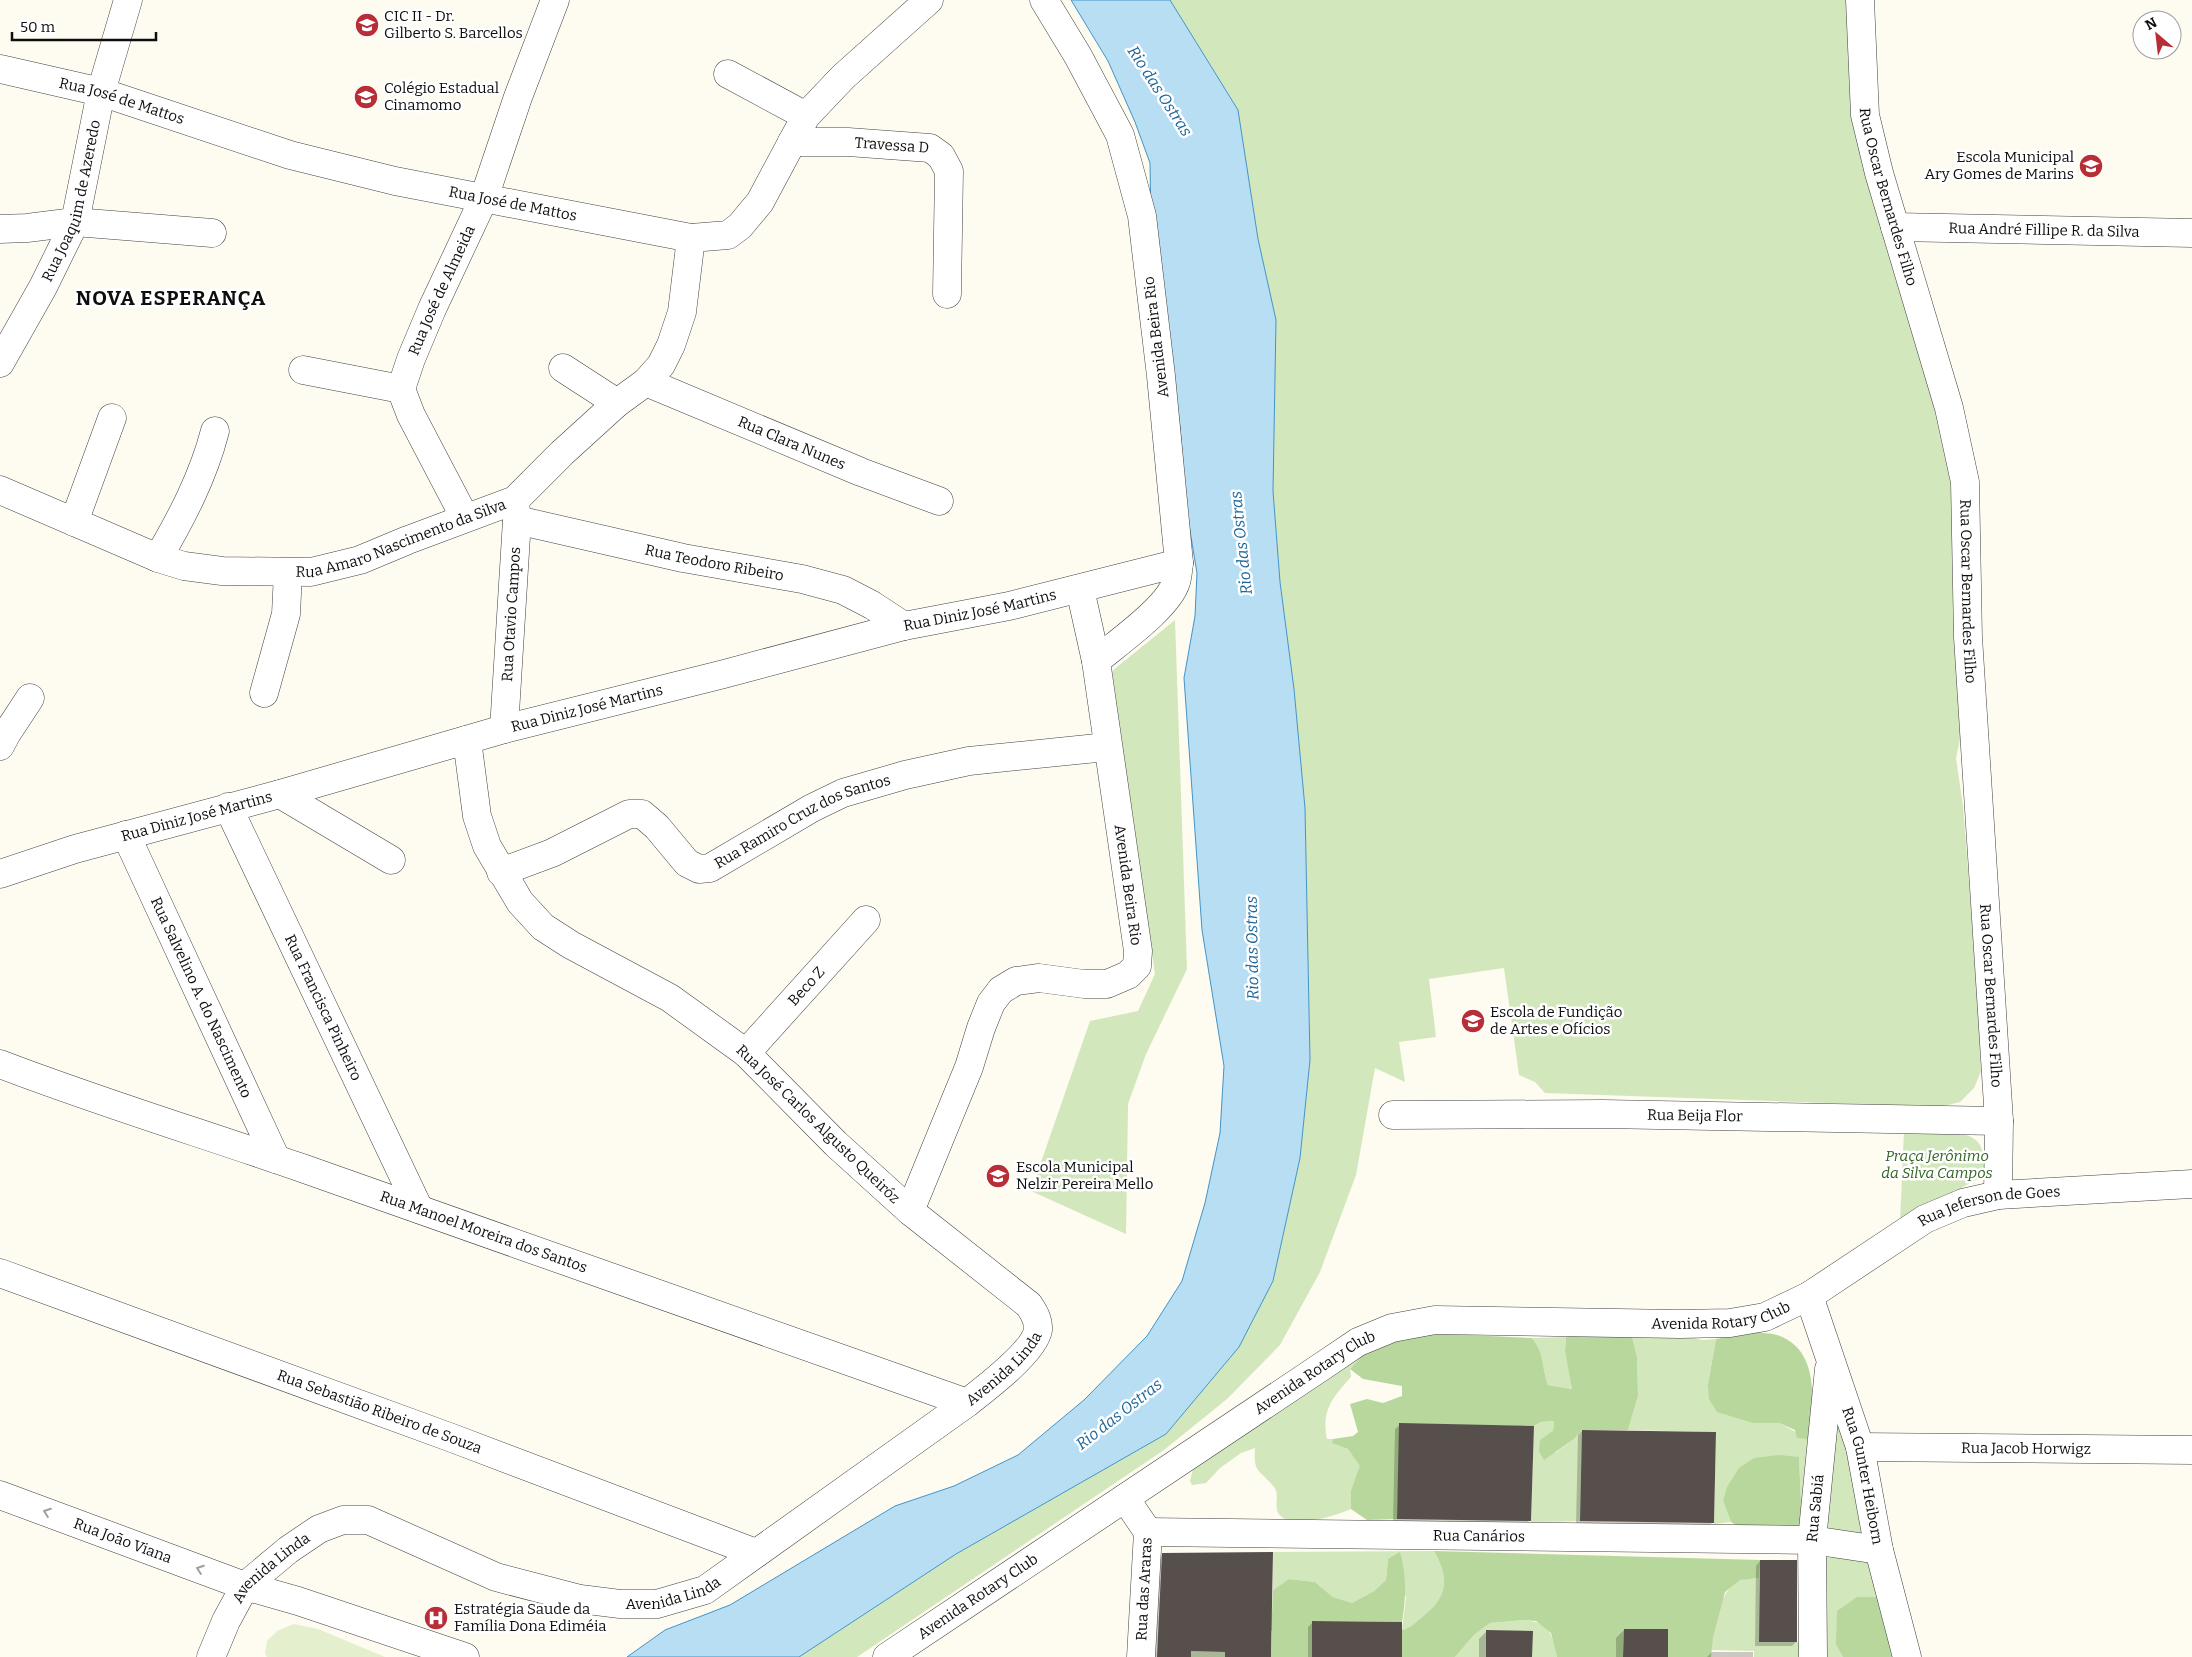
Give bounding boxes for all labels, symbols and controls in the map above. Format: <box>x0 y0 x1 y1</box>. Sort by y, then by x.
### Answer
place label: CIC II - Dr. Gilberto S. Barcellos <box>384 7 523 42</box>
scale bar <box>12 10 156 42</box>
north arrow <box>2132 10 2182 60</box>
school or university icon: CIC II - Dr. Gilberto S. Barcellos <box>354 12 380 38</box>
text: N <box>2142 14 2160 34</box>
text: 50 m <box>20 18 56 36</box>
water label: Rio das Ostras <box>1124 42 1196 140</box>
street label: Rua José de Mattos <box>57 74 187 128</box>
place label: Colégio Estadual Cinamomo <box>384 79 499 114</box>
school or university icon: Colégio Estadual Cinamomo <box>353 84 379 110</box>
street label: Rua Oscar Bernardes Filho <box>1856 107 1921 288</box>
street label: Rua Joaquim de Azeredo <box>38 118 104 285</box>
street label: Travessa D <box>854 134 930 157</box>
place label: Escola Municipal Ary Gomes de Marins <box>1925 148 2074 183</box>
school or university icon: Escola Municipal Ary Gomes de Marins <box>2078 153 2104 179</box>
street label: Rua José de Mattos <box>447 183 578 225</box>
street label: Rua André Fillipe R. da Silva <box>1948 219 2140 241</box>
street label: Rua José de Almeida <box>405 222 479 358</box>
street label: Avenida Beira Rio <box>1140 275 1172 399</box>
district label: NOVA ESPERANÇA <box>76 286 266 310</box>
street label: Rua Clara Nunes <box>735 412 848 474</box>
water label: Rio das Ostras <box>1226 490 1256 596</box>
street label: Rua Amaro Nascimento da Silva <box>295 495 508 581</box>
street label: Rua Oscar Bernardes Filho <box>1956 499 1980 684</box>
street label: Rua Teodoro Ribeiro <box>643 541 785 585</box>
street label: Rua Otavio Campos <box>498 546 524 682</box>
street label: Rua Diniz José Martins <box>902 585 1058 635</box>
street label: Rua Diniz José Martins <box>509 681 665 736</box>
street label: Rua Ramiro Cruz dos Santos <box>711 771 892 872</box>
street label: Rua Diniz José Martins <box>119 787 274 845</box>
street label: Avenida Beira Rio <box>1111 823 1145 947</box>
street label: Rua Salvelino A. do Nascimento <box>147 894 255 1101</box>
water label: Rio das Ostras <box>1242 895 1262 1000</box>
street label: Rua Oscar Bernardes Filho <box>1976 903 2006 1088</box>
street label: Rua Francisca Pinheiro <box>281 931 366 1084</box>
street label: Beco Z <box>784 963 828 1009</box>
place label: Escola de Fundição de Artes e Ofícios <box>1490 1003 1622 1038</box>
school or university icon: Escola de Fundição de Artes e Ofícios <box>1460 1008 1486 1034</box>
street label: Rua José Carlos Algusto Queiróz <box>732 1041 904 1207</box>
street label: Rua Beija Flor <box>1647 1106 1743 1125</box>
park label: Praça Jerônimo da Silva Campos <box>1881 1147 1993 1182</box>
place label: Escola Municipal Nelzir Pereira Mello <box>1016 1158 1153 1193</box>
school or university icon: Escola Municipal Nelzir Pereira Mello <box>985 1163 1011 1189</box>
street label: Rua Jeferson de Goes <box>1914 1182 2061 1230</box>
street label: Rua Manoel Moreira dos Santos <box>378 1187 590 1277</box>
street label: Avenida Rotary Club <box>1651 1297 1793 1333</box>
street label: Avenida Rotary Club <box>1251 1327 1378 1418</box>
street label: Avenida Linda <box>962 1329 1046 1409</box>
street label: Rua Sebastião Ribeiro de Souza <box>275 1366 484 1457</box>
water label: Rio das Ostras <box>1072 1374 1166 1453</box>
street label: Rua Gunter Heiborn <box>1838 1405 1887 1546</box>
street label: Rua Jacob Horwigz <box>1961 1439 2091 1458</box>
street label: Rua Sabiá <box>1803 1473 1827 1543</box>
one-way arrow <box>43 1508 52 1518</box>
street label: Rua João Viana <box>71 1514 174 1567</box>
street label: Rua Canários <box>1433 1526 1525 1546</box>
street label: Avenida Linda <box>228 1529 313 1606</box>
street label: Rua das Araras <box>1132 1537 1156 1641</box>
street label: Avenida Rotary Club <box>914 1550 1041 1643</box>
one-way arrow <box>196 1565 204 1575</box>
street label: Avenida Linda <box>625 1573 724 1613</box>
place label: Estratégia Saude da Família Dona Ediméia <box>454 1600 606 1635</box>
hospital icon: Estratégia Saude da Família Dona Ediméia <box>423 1605 449 1631</box>

